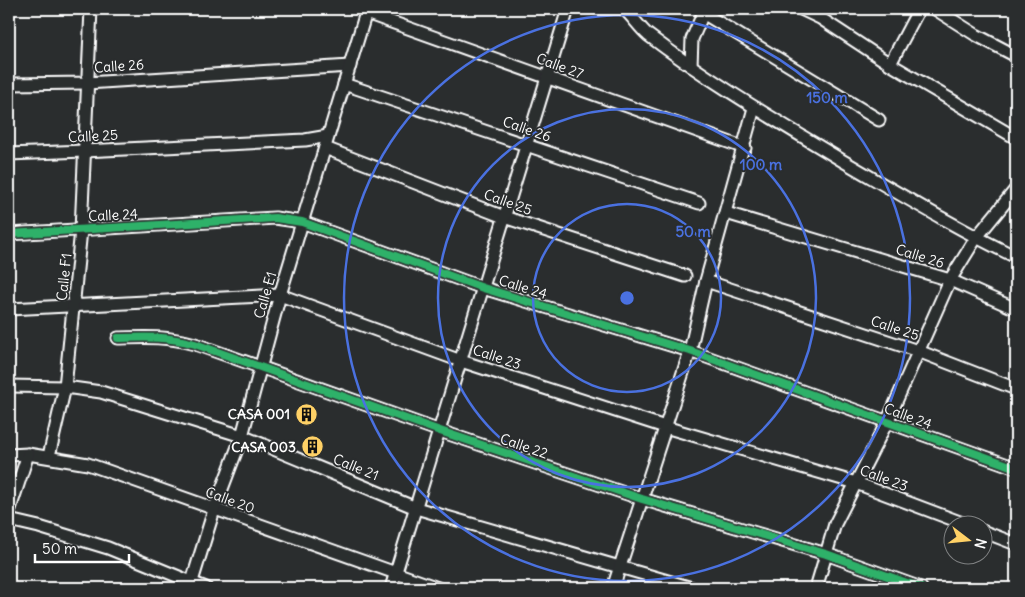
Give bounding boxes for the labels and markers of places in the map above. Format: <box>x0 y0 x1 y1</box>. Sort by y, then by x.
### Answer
centre of rings <box>618 289 636 307</box>
building icon: CASA 001 <box>294 402 318 426</box>
place label: CASA 001 <box>228 405 290 423</box>
building icon: CASA 003 <box>300 435 324 459</box>
place label: CASA 003 <box>231 438 296 456</box>

